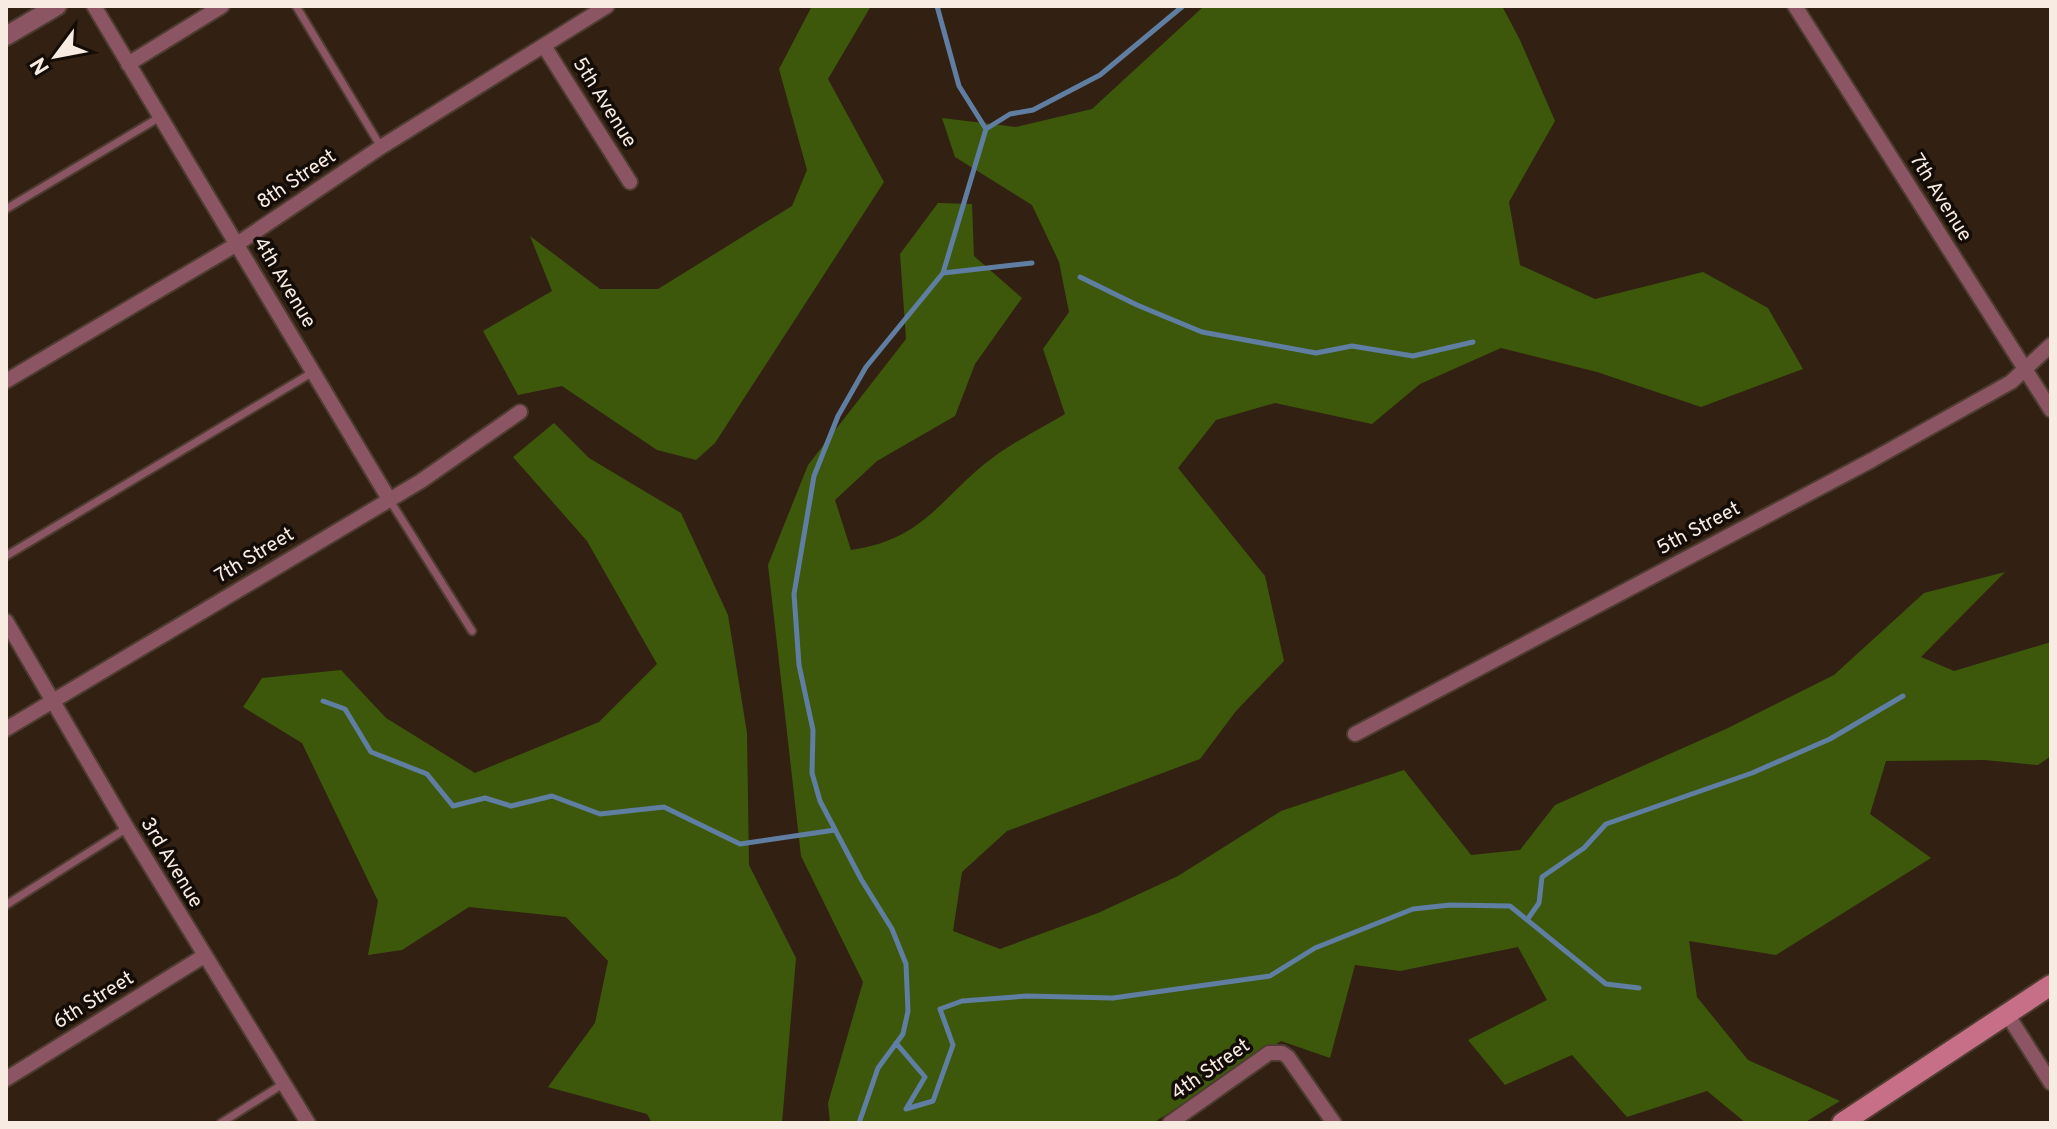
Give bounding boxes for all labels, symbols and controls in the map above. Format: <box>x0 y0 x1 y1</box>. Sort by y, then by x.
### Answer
north arrow <box>16 16 96 96</box>
text: N <box>26 51 57 79</box>
street label: 5th Avenue <box>566 53 642 153</box>
street label: 8th Street <box>252 144 342 216</box>
street label: 7th Avenue <box>1903 149 1977 247</box>
street label: 4th Avenue <box>247 233 321 333</box>
street label: 5th Street <box>1653 496 1745 562</box>
street label: 7th Street <box>211 522 299 590</box>
street label: 3rd Avenue <box>134 813 208 913</box>
street label: 6th Street <box>49 966 139 1036</box>
street label: 4th Street <box>1166 1033 1256 1107</box>

